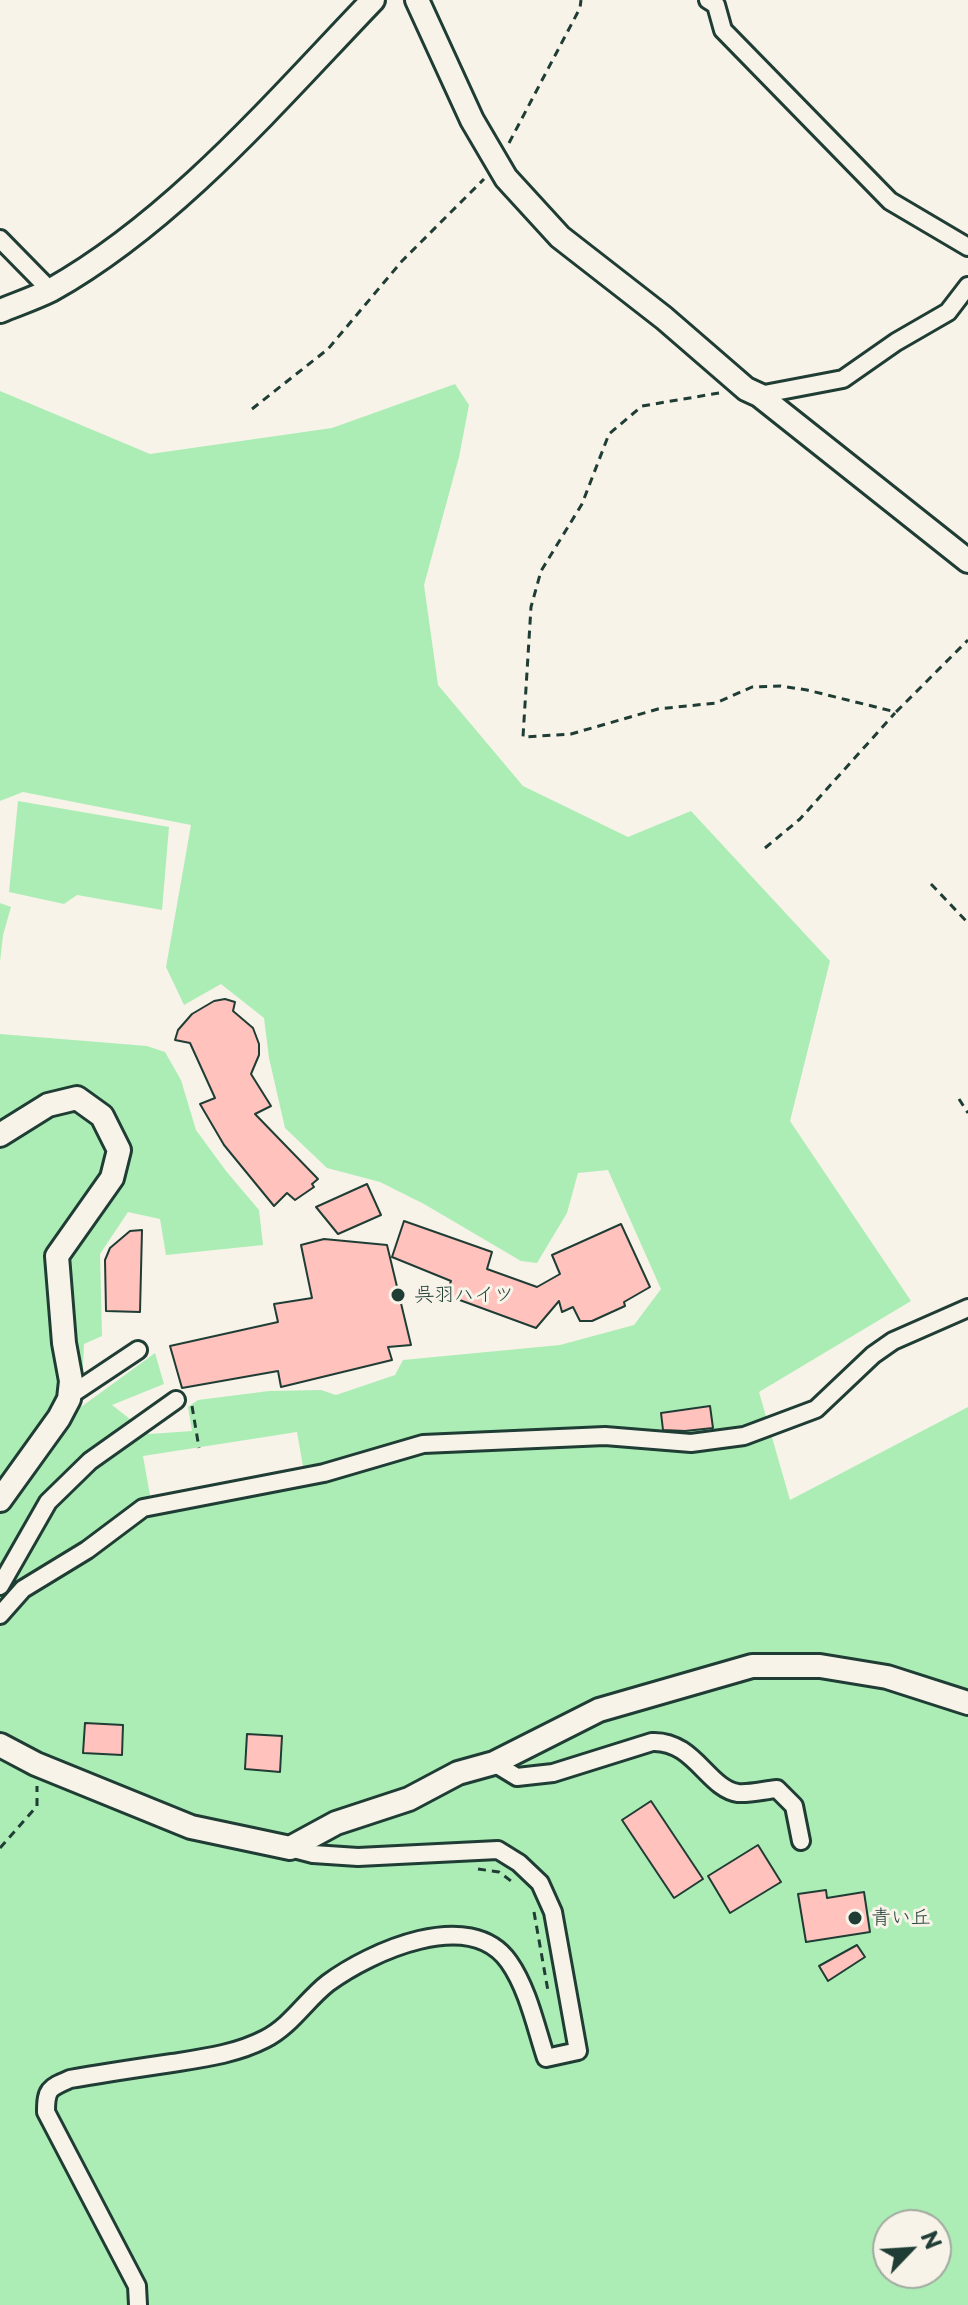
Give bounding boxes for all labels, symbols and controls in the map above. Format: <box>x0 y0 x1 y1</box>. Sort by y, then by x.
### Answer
place label: 呉羽ハイツ <box>414 1283 514 1307</box>
marker: 呉羽ハイツ <box>389 1286 407 1304</box>
place label: 青い丘 <box>871 1906 931 1930</box>
marker: 青い丘 <box>846 1909 864 1927</box>
north arrow <box>872 2209 952 2289</box>
text: N <box>914 2225 951 2254</box>

